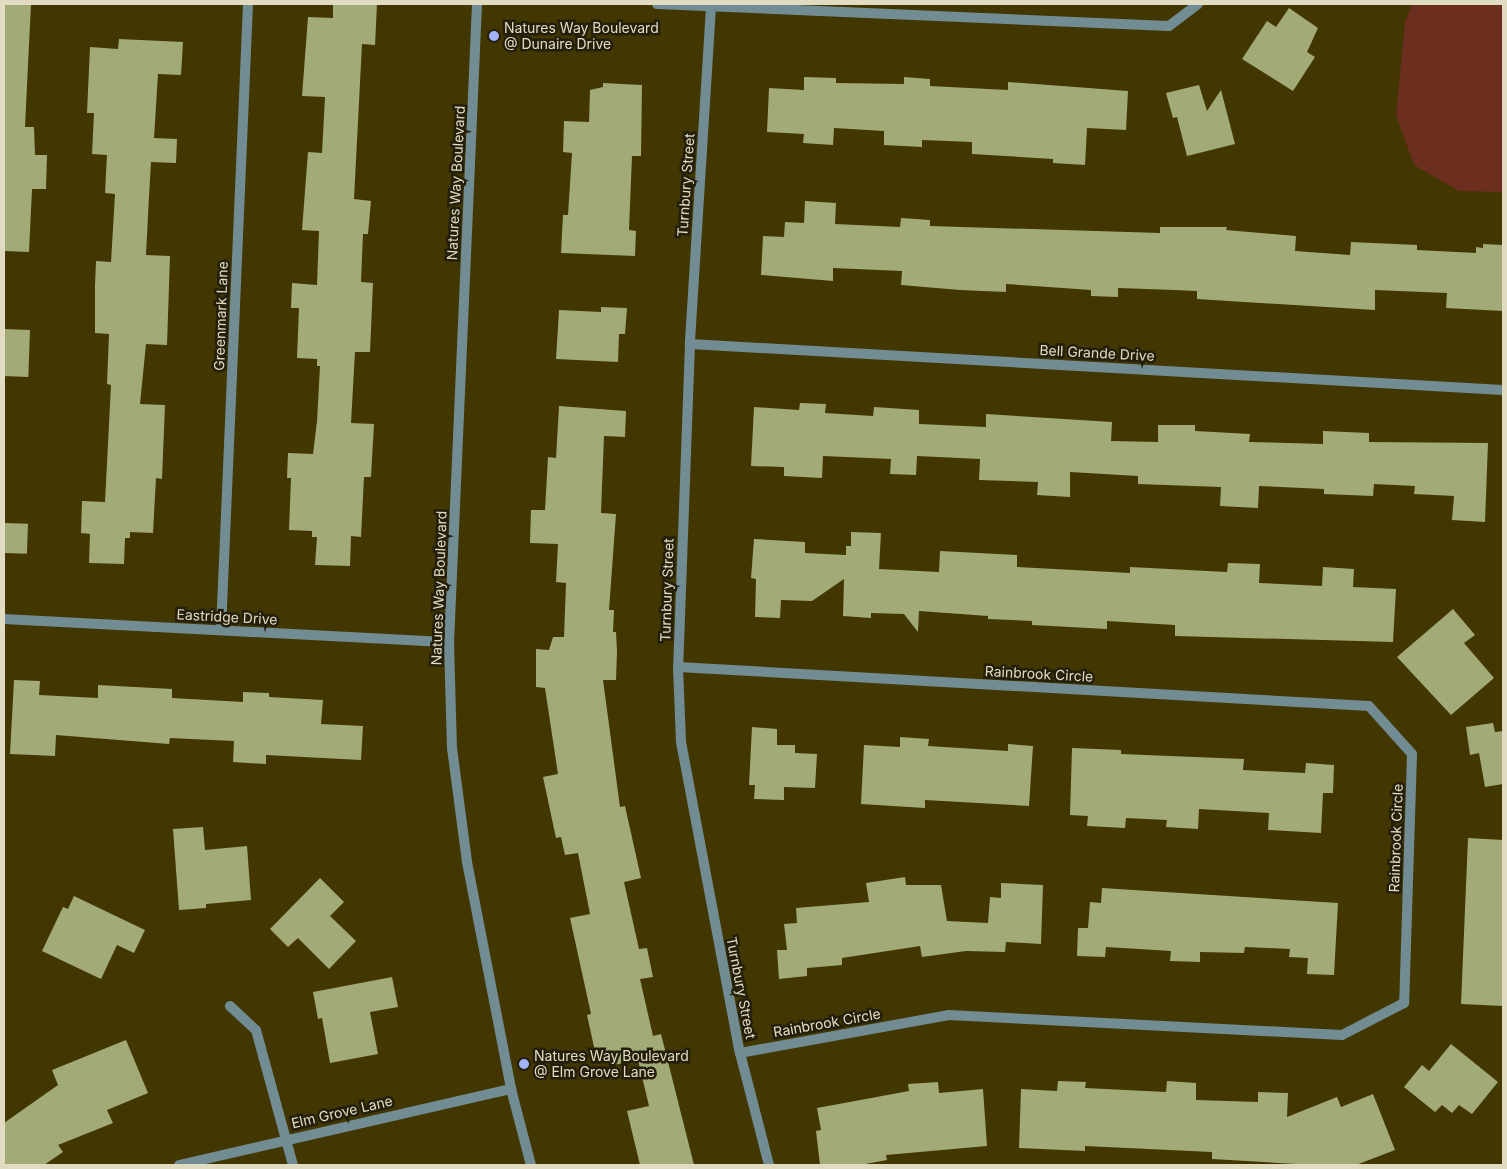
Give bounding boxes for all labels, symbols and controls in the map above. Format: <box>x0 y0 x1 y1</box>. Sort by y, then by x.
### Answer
place label: Natures Way Boulevard @ Dunaire Drive <box>504 20 659 52</box>
marker: Natures Way Boulevard @ Dunaire Drive <box>488 30 500 42</box>
street label: Natures Way Boulevard <box>444 105 468 261</box>
street label: Turnbury Street <box>674 133 698 237</box>
street label: Greenmark Lane <box>211 261 231 371</box>
street label: Bell Grande Drive <box>1039 342 1155 364</box>
street label: Natures Way Boulevard <box>428 510 450 666</box>
street label: Turnbury Street <box>657 538 677 642</box>
street label: Eastridge Drive <box>176 606 278 628</box>
street label: Rainbrook Circle <box>984 663 1094 685</box>
street label: Rainbrook Circle <box>1386 783 1406 893</box>
street label: Turnbury Street <box>723 936 759 1040</box>
street label: Rainbrook Circle <box>772 1005 882 1041</box>
place label: Natures Way Boulevard @ Elm Grove Lane <box>534 1048 689 1080</box>
marker: Natures Way Boulevard @ Elm Grove Lane <box>518 1058 530 1070</box>
street label: Elm Grove Lane <box>290 1092 394 1132</box>

